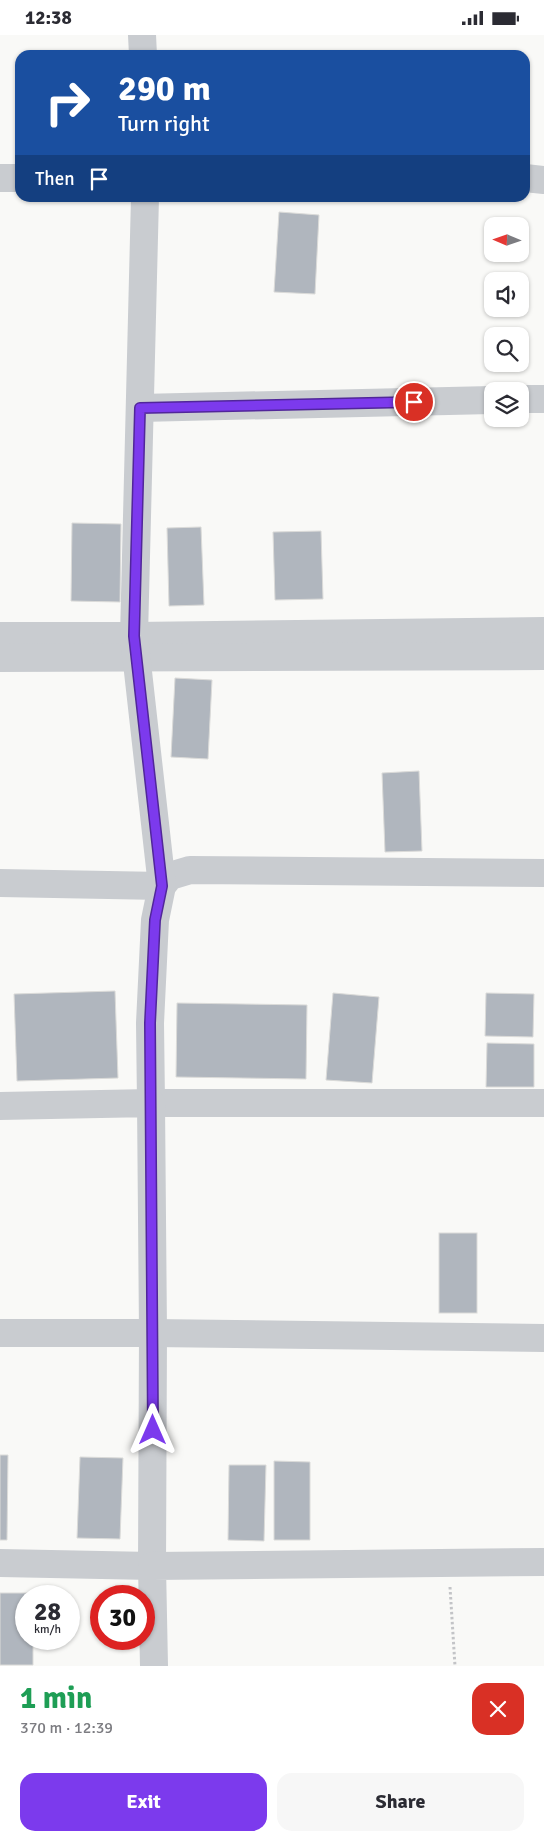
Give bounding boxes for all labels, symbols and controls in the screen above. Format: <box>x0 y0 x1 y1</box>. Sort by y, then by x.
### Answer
text: 12:38 <box>25 6 72 30</box>
text: 290 m <box>118 67 211 110</box>
icon: right <box>35 70 100 135</box>
text: Turn right <box>118 110 210 137</box>
icon: arrive <box>85 165 113 193</box>
text: Then <box>35 167 75 191</box>
north arrow <box>484 217 529 263</box>
map controls <box>484 217 529 427</box>
button: sound <box>484 272 529 317</box>
button: search <box>484 327 529 372</box>
pin <box>393 381 435 423</box>
button: layers <box>484 382 529 427</box>
icon: arrive <box>400 388 428 416</box>
position arrow <box>126 1403 178 1455</box>
speed limit sign: 30 <box>90 1585 155 1650</box>
text: 28 <box>34 1596 61 1627</box>
text: km/h <box>34 1622 61 1637</box>
text: 1 min <box>20 1680 92 1717</box>
button: close <box>472 1683 524 1735</box>
text: 370 m · 12:39 <box>20 1718 113 1738</box>
button: Exit <box>20 1773 267 1831</box>
button: Share <box>277 1773 524 1831</box>

